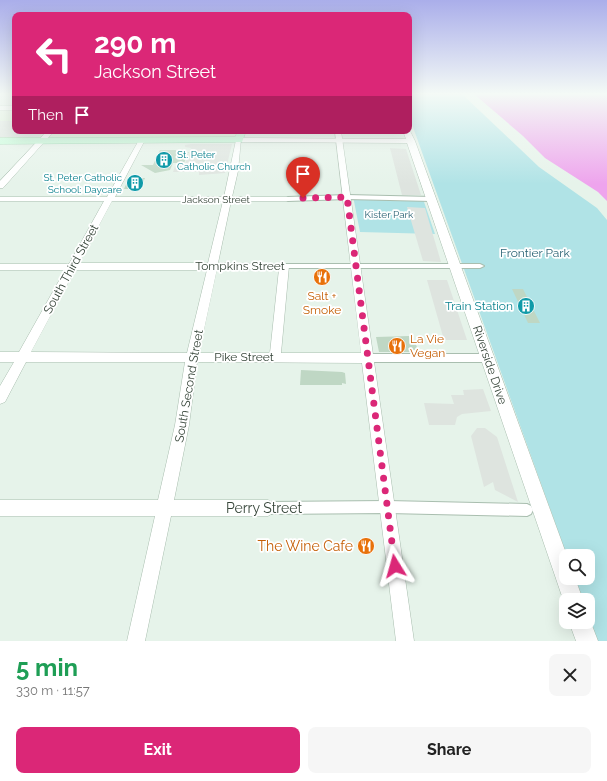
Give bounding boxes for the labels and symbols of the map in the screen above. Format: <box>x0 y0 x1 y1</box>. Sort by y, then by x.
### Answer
place label: St. Peter Catholic Church <box>177 149 251 172</box>
building icon: St. Peter Catholic Church <box>154 150 174 170</box>
pin <box>286 157 320 198</box>
place label: St. Peter Catholic School: Daycare <box>44 172 123 195</box>
building icon: St. Peter Catholic School: Daycare <box>125 173 145 193</box>
street label: Jackson Street <box>182 194 251 205</box>
park label: Kister Park <box>365 209 414 220</box>
street label: South Third Street <box>41 222 101 316</box>
park label: Frontier Park <box>500 246 571 260</box>
street label: Tompkins Street <box>195 259 285 273</box>
restaurant icon: Salt + Smoke <box>312 267 332 287</box>
place label: Salt + Smoke <box>303 289 341 317</box>
building icon: Train Station <box>516 296 536 316</box>
place label: Train Station <box>445 299 513 313</box>
street label: Riverside Drive <box>470 324 510 406</box>
street label: South Second Street <box>172 328 206 444</box>
place label: La Vie Vegan <box>410 332 445 360</box>
restaurant icon: La Vie Vegan <box>387 336 407 356</box>
street label: Pike Street <box>214 350 274 364</box>
street label: Perry Street <box>226 500 302 516</box>
restaurant icon: The Wine Cafe <box>356 536 376 556</box>
place label: The Wine Cafe <box>258 538 353 554</box>
position arrow <box>374 545 416 587</box>

